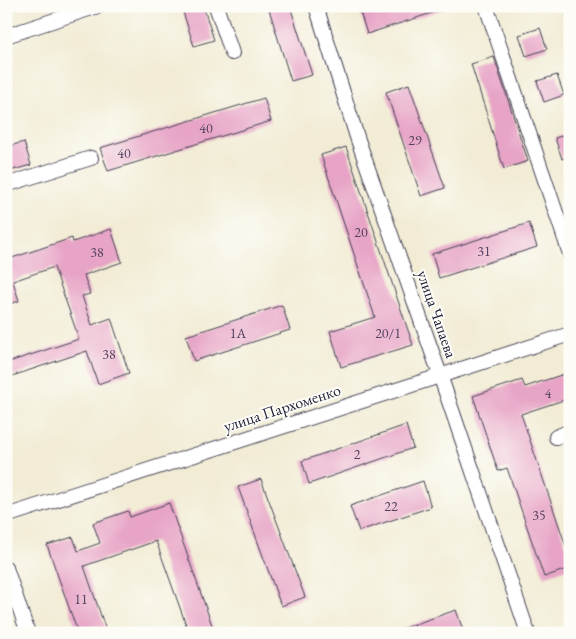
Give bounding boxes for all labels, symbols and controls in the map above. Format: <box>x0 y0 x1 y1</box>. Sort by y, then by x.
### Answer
house number: 40 <box>199 119 213 137</box>
house number: 29 <box>408 131 422 149</box>
house number: 40 <box>117 144 131 162</box>
house number: 20 <box>354 223 368 241</box>
house number: 31 <box>477 242 491 260</box>
house number: 38 <box>90 243 104 261</box>
street label: улица Чапаева <box>412 267 462 361</box>
house number: 1А <box>230 324 247 342</box>
house number: 20/1 <box>375 324 401 342</box>
house number: 38 <box>102 345 116 363</box>
street label: улица Пархоменко <box>221 379 343 437</box>
house number: 4 <box>545 384 552 402</box>
house number: 2 <box>354 445 361 463</box>
house number: 22 <box>384 497 398 515</box>
house number: 35 <box>532 506 546 524</box>
house number: 11 <box>74 590 88 608</box>

